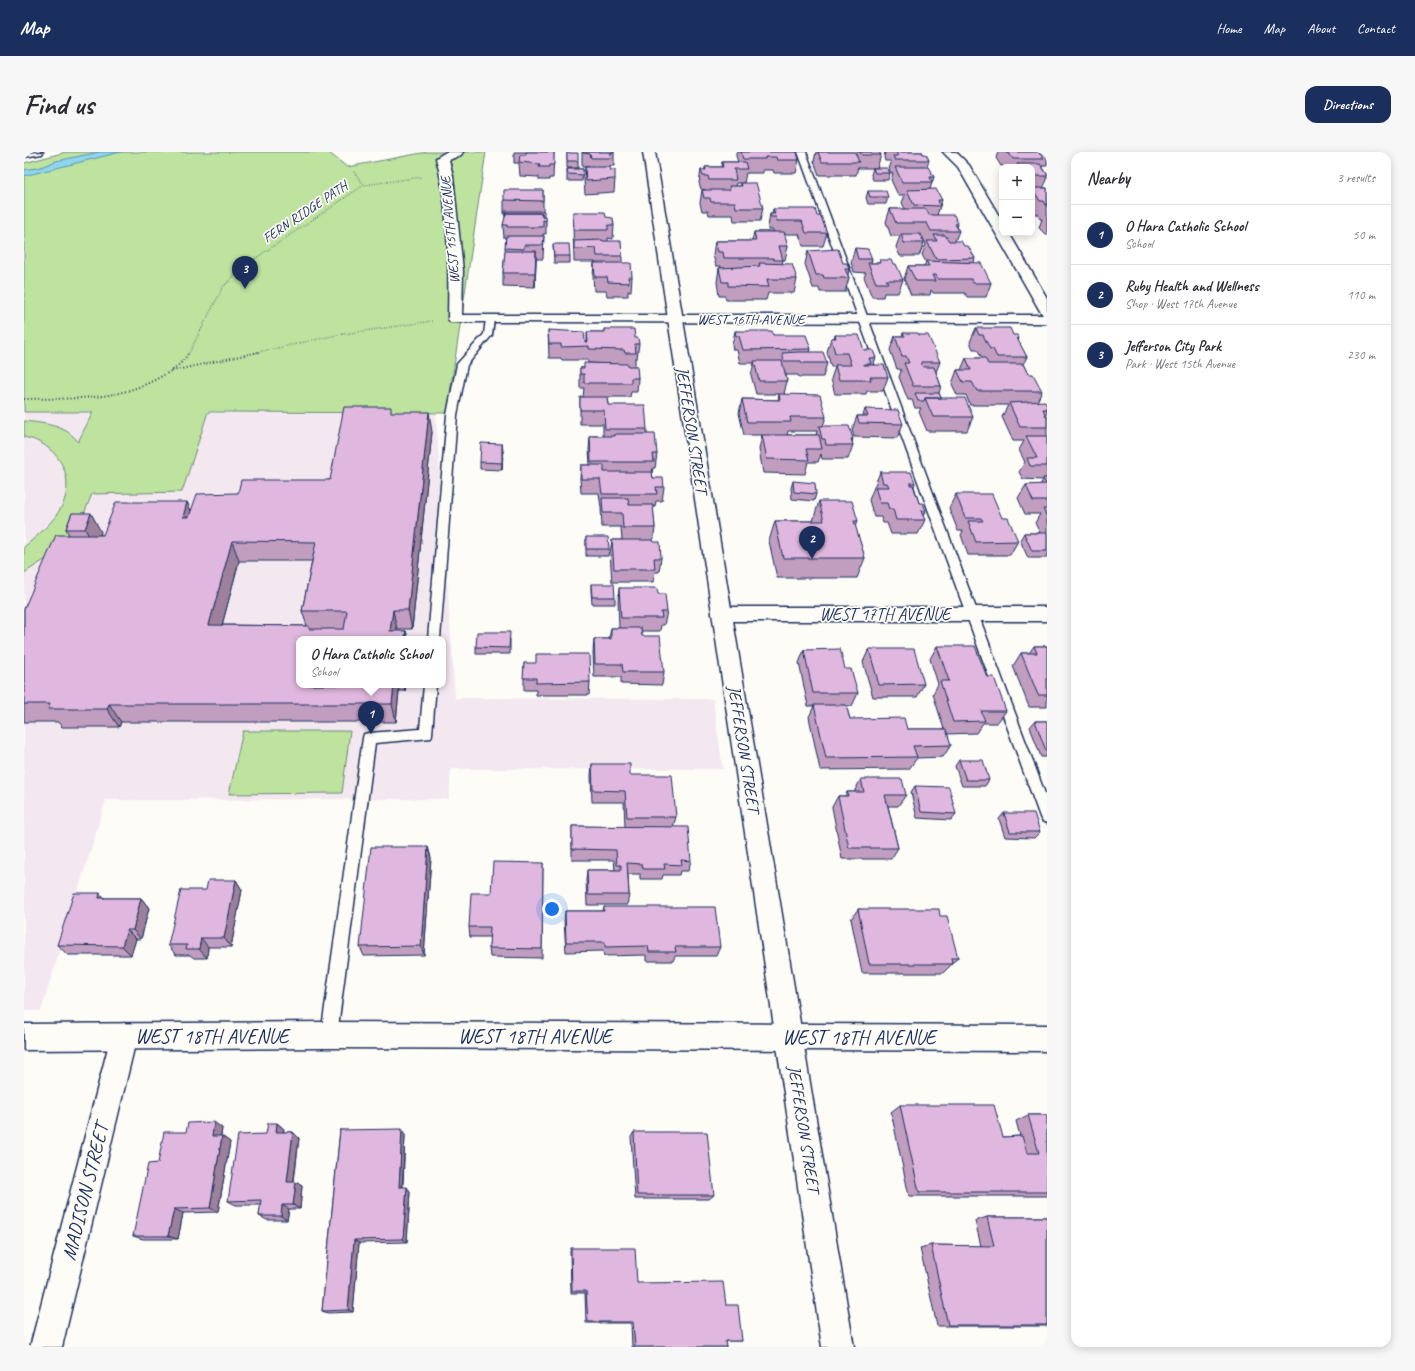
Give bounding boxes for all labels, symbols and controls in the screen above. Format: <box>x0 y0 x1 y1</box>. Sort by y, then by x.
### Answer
text: Map <box>20 16 50 40</box>
text: Home <box>1216 20 1242 37</box>
text: Map <box>1264 20 1285 37</box>
text: About <box>1307 20 1335 37</box>
text: Contact <box>1357 20 1395 37</box>
button: Directions <box>1305 86 1391 123</box>
text: Find us <box>24 87 94 122</box>
map controls <box>999 164 1035 236</box>
button: + <box>999 164 1035 200</box>
text: Nearby <box>1087 168 1130 189</box>
text: 3 results <box>1337 170 1375 186</box>
street label: WEST 15TH AVENUE <box>437 174 463 284</box>
street label: FERN RIDGE PATH <box>260 176 352 247</box>
button: − <box>999 200 1035 236</box>
text: O Hara Catholic School <box>1125 217 1246 236</box>
text: 1 <box>1097 227 1103 243</box>
text: 50 m <box>1353 227 1375 243</box>
text: School <box>1125 236 1153 252</box>
pin: 3 <box>232 256 258 289</box>
text: Ruby Health and Wellness <box>1125 277 1258 296</box>
text: 2 <box>1097 287 1103 303</box>
text: 110 m <box>1347 287 1375 303</box>
text: Shop · West 17th Avenue <box>1125 296 1236 312</box>
street label: WEST 16TH AVENUE <box>697 311 806 328</box>
text: Jefferson City Park <box>1125 337 1221 356</box>
text: 3 <box>1097 347 1103 363</box>
text: 230 m <box>1347 347 1375 363</box>
text: Park · West 15th Avenue <box>1125 356 1235 372</box>
street label: JEFFERSON STREET <box>671 364 713 498</box>
pin: 2 <box>799 526 825 559</box>
street label: WEST 17TH AVENUE <box>820 604 952 625</box>
popup <box>296 636 446 688</box>
text: O Hara Catholic School <box>310 645 432 664</box>
text: School <box>310 664 338 680</box>
street label: JEFFERSON STREET <box>723 683 765 817</box>
pin: 1 <box>358 701 384 734</box>
your location <box>542 899 562 919</box>
street label: WEST 18TH AVENUE <box>135 1024 291 1049</box>
street label: WEST 18TH AVENUE <box>458 1024 614 1049</box>
street label: WEST 18TH AVENUE <box>782 1025 938 1050</box>
street label: JEFFERSON STREET <box>783 1063 825 1197</box>
street label: MADISON STREET <box>56 1117 115 1263</box>

